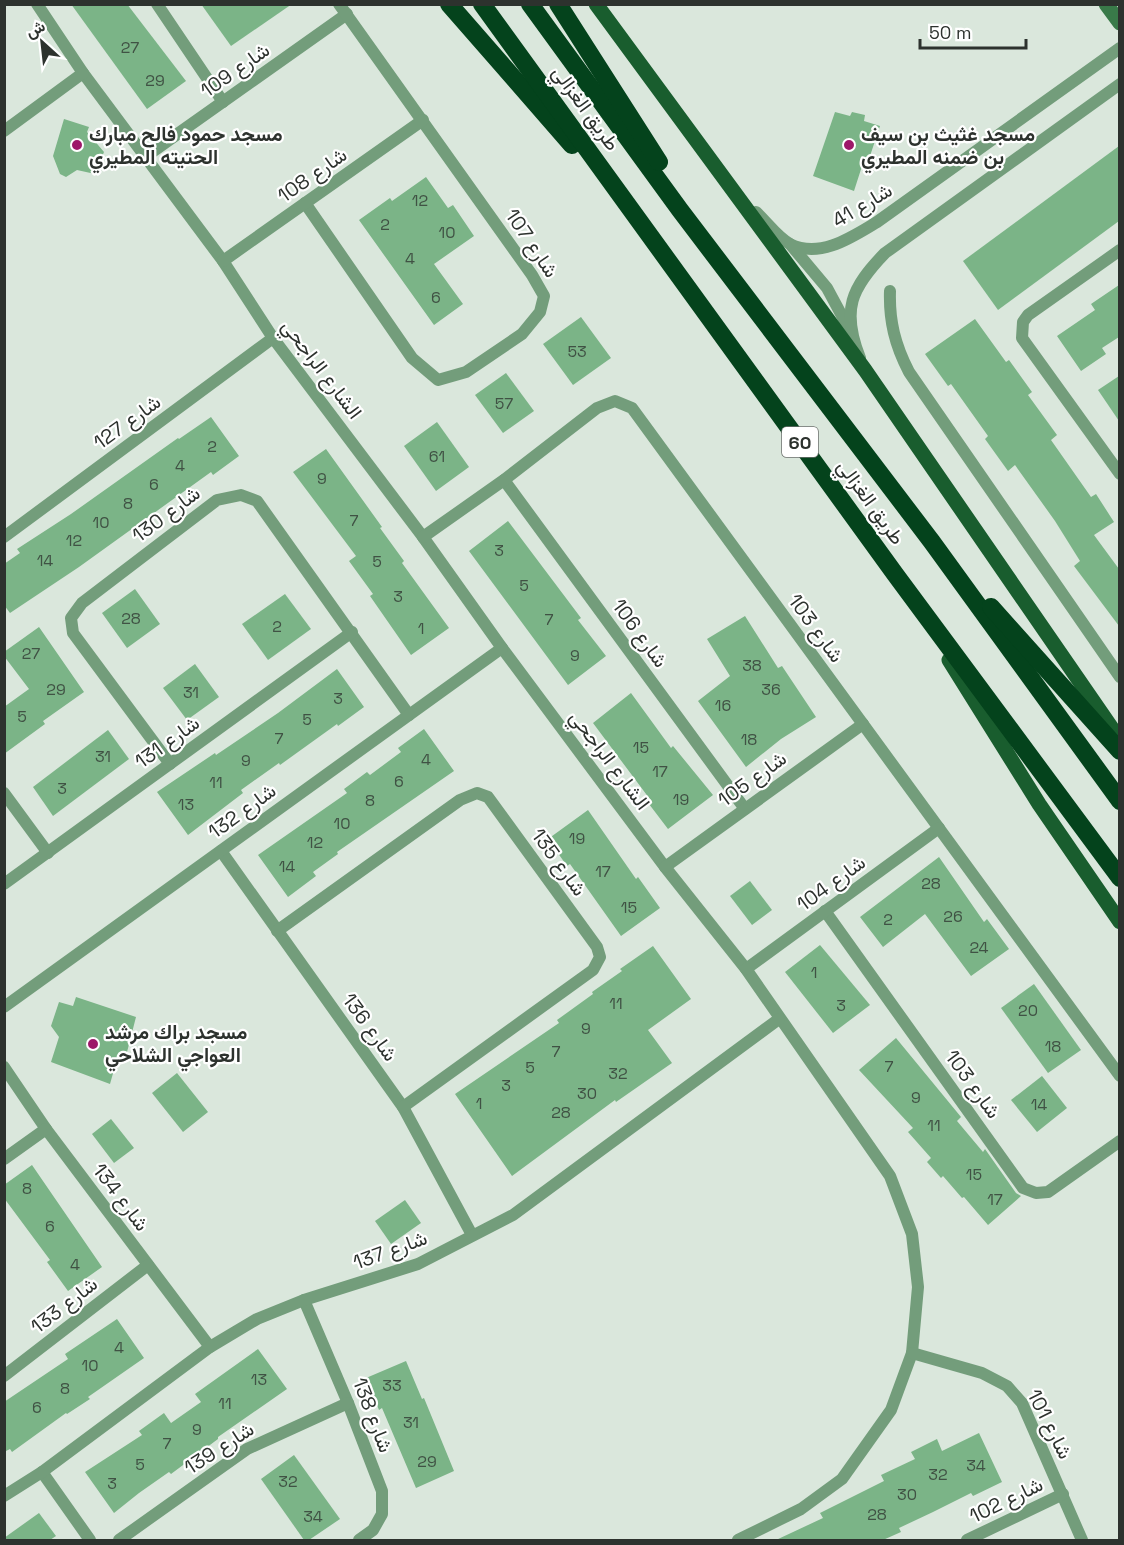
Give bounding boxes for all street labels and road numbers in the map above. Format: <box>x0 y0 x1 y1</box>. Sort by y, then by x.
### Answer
street label: شارع 109 <box>195 37 275 104</box>
street label: طريق الغزالي <box>543 60 626 158</box>
street label: شارع 108 <box>272 142 352 209</box>
street label: شارع 41 <box>827 177 897 234</box>
street label: شارع 107 <box>499 204 564 283</box>
street label: الشارع الراجحي <box>273 314 368 426</box>
street label: شارع 127 <box>88 389 166 456</box>
road number: 60 <box>782 427 818 457</box>
street label: طريق الغزالي <box>828 454 911 552</box>
street label: شارع 130 <box>127 480 206 549</box>
street label: شارع 103 <box>782 589 850 668</box>
street label: شارع 106 <box>606 593 674 673</box>
street label: الشارع الراجحي <box>561 705 656 817</box>
street label: شارع 131 <box>129 710 205 775</box>
street label: شارع 105 <box>713 745 792 813</box>
street label: شارع 132 <box>203 778 282 845</box>
street label: شارع 135 <box>525 823 592 902</box>
street label: شارع 104 <box>791 849 871 918</box>
street label: شارع 136 <box>336 988 403 1067</box>
street label: شارع 103 <box>939 1045 1007 1124</box>
street label: شارع 134 <box>86 1158 155 1237</box>
street label: شارع 137 <box>349 1225 431 1276</box>
street label: شارع 133 <box>25 1271 103 1340</box>
street label: شارع 138 <box>346 1374 399 1457</box>
street label: شارع 101 <box>1021 1385 1079 1464</box>
street label: شارع 139 <box>179 1416 259 1481</box>
street label: شارع 102 <box>965 1471 1047 1530</box>

